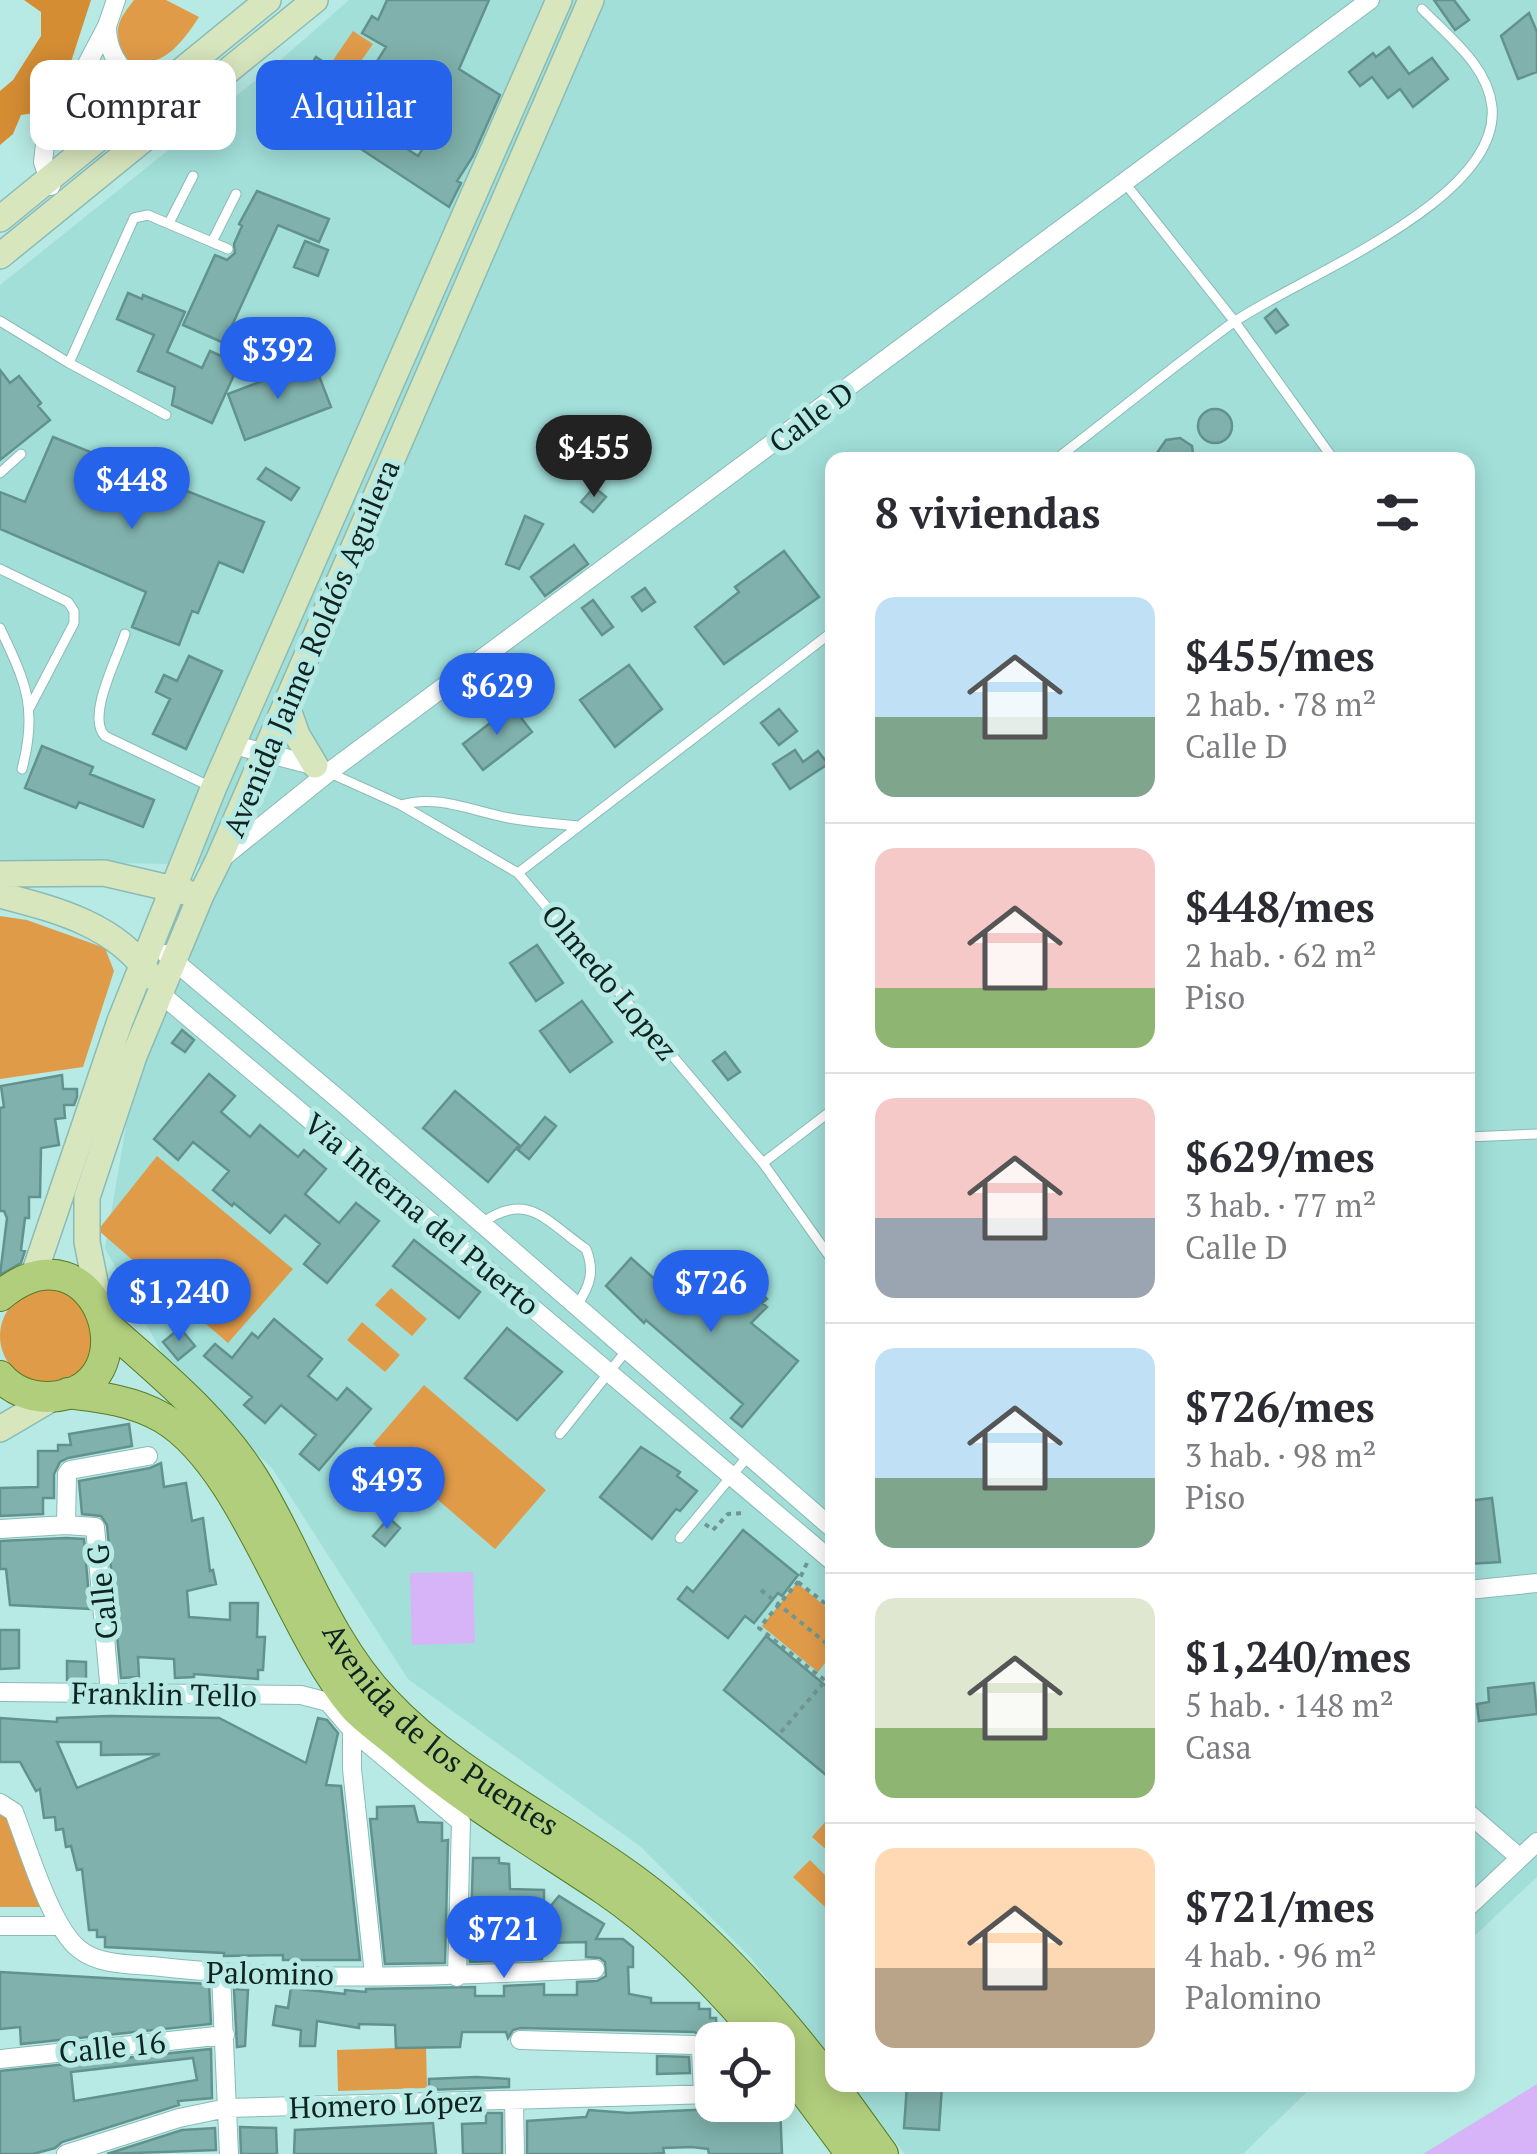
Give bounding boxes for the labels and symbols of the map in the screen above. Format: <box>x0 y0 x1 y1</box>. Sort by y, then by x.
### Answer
pin: $392 <box>219 317 337 402</box>
street label: Calle D <box>761 372 861 462</box>
pin: $455 <box>535 415 653 500</box>
pin: $448 <box>73 447 191 532</box>
street label: Avenida Jaime Roldós Aguilera <box>213 453 409 843</box>
pin: $629 <box>438 653 556 738</box>
street label: Olmedo Lopez <box>533 896 687 1068</box>
street label: Via Interna del Puerto <box>296 1104 548 1324</box>
pin: $726 <box>652 1250 770 1335</box>
pin: $1,240 <box>98 1259 260 1344</box>
pin: $493 <box>328 1447 446 1532</box>
street label: Calle G <box>77 1542 127 1642</box>
street label: Avenida de los Puentes <box>314 1616 567 1845</box>
street label: Franklin Tello <box>71 1672 257 1716</box>
pin: $721 <box>445 1896 563 1981</box>
street label: Palomino <box>206 1952 334 1994</box>
street label: Calle 16 <box>57 2022 167 2072</box>
street label: Homero López <box>288 2081 484 2127</box>

